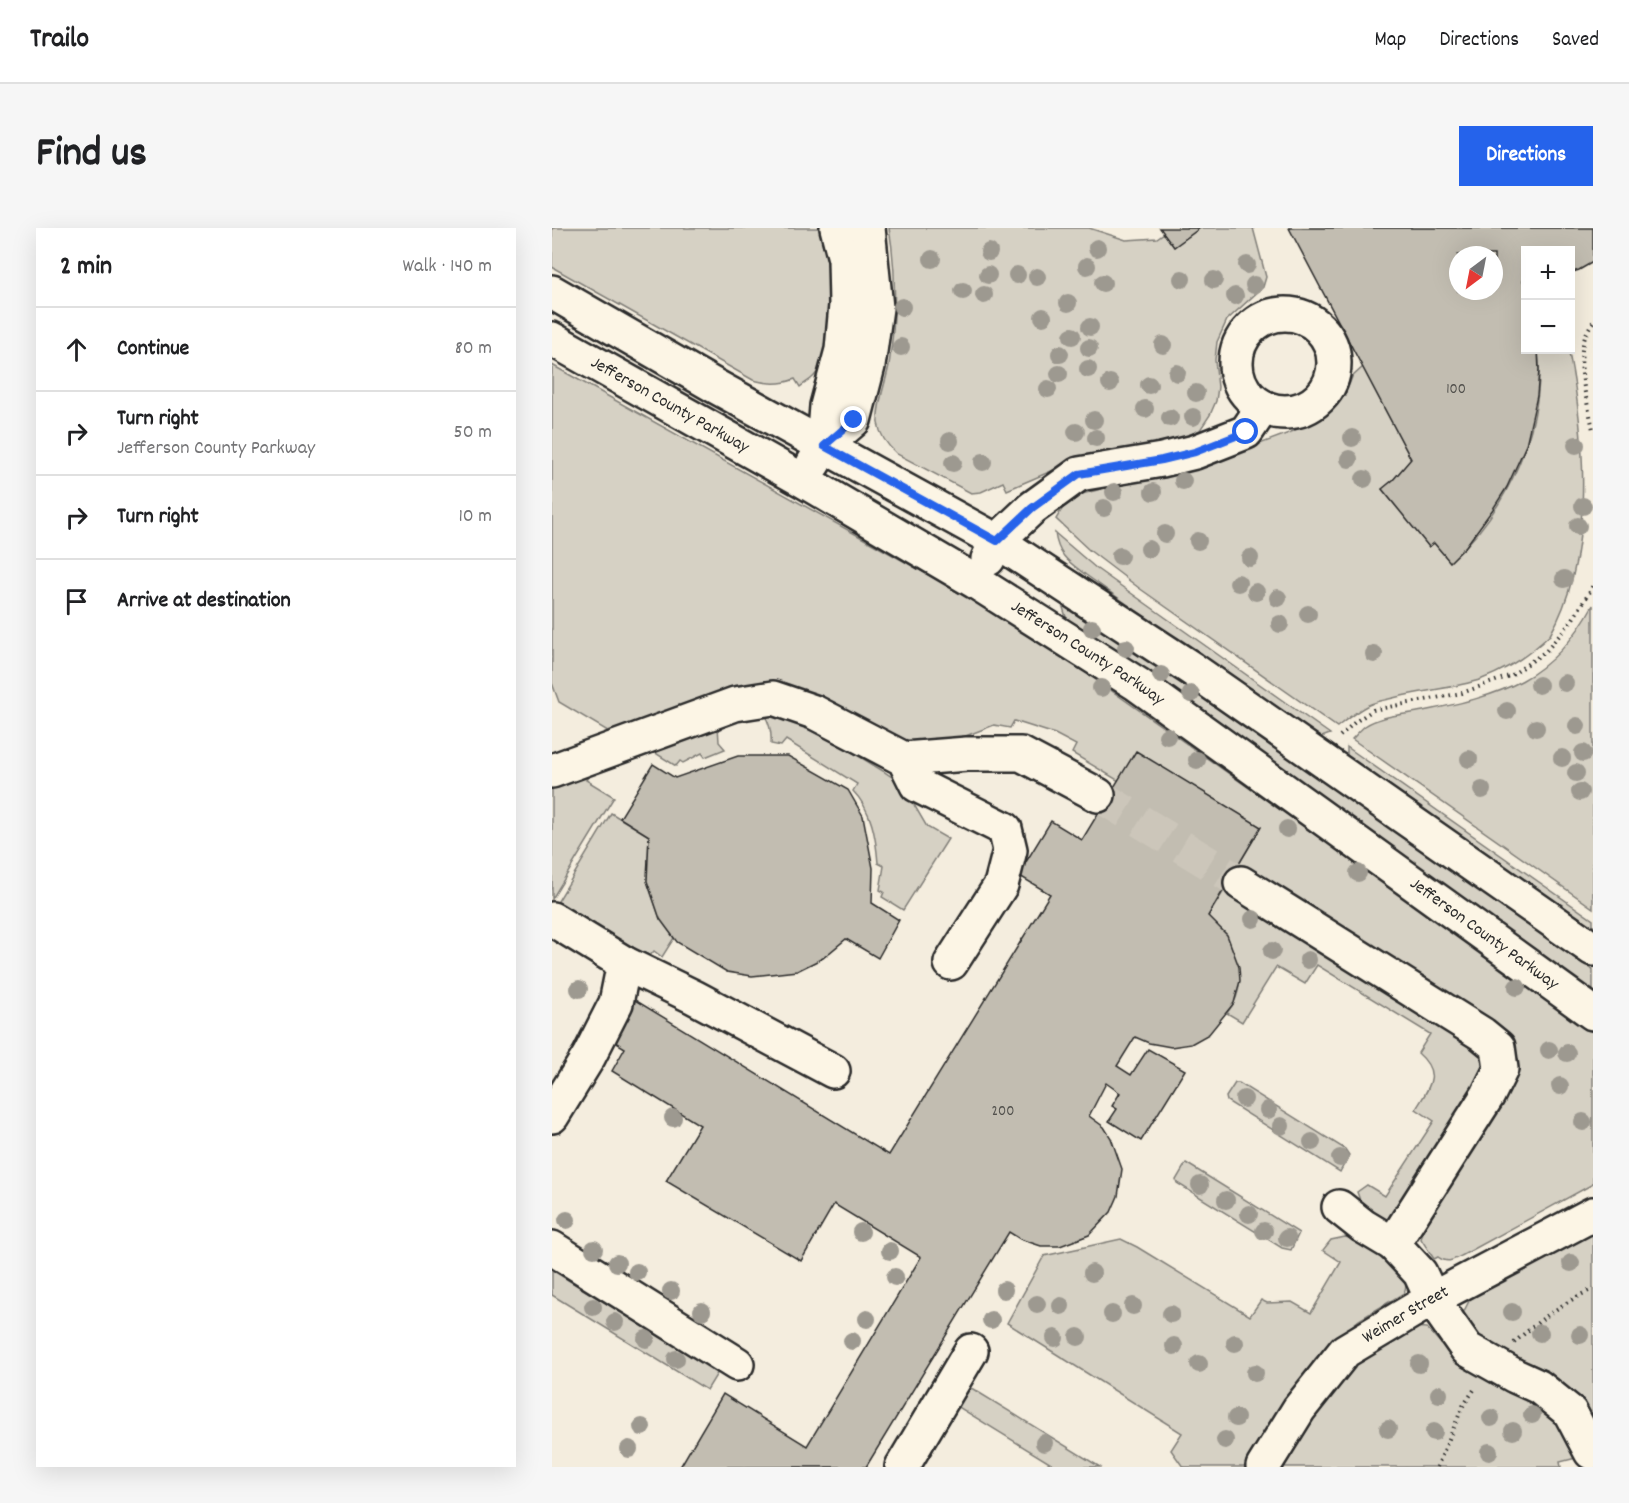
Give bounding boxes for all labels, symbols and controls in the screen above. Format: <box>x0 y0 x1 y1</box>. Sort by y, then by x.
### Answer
text: Trailo <box>30 21 89 61</box>
text: Map <box>1375 26 1406 56</box>
text: Directions <box>1439 26 1519 56</box>
text: Saved <box>1552 26 1599 56</box>
text: Find us <box>36 126 147 186</box>
button: Directions <box>1459 126 1593 186</box>
north arrow <box>1449 246 1503 300</box>
map controls <box>1521 246 1575 354</box>
button: + <box>1521 246 1575 300</box>
text: 2 min <box>60 249 112 286</box>
text: Walk · 140 m <box>403 253 492 281</box>
button: − <box>1521 300 1575 354</box>
icon: ahead <box>60 333 93 366</box>
text: Continue <box>117 334 189 365</box>
text: 80 m <box>455 335 492 363</box>
street label: Jefferson County Parkway <box>586 351 754 460</box>
house number: 100 <box>1446 379 1466 401</box>
text: Turn right <box>117 404 199 435</box>
route end <box>840 406 866 432</box>
icon: right <box>60 417 93 450</box>
route start <box>1232 418 1258 444</box>
text: 50 m <box>454 419 492 447</box>
text: Jefferson County Parkway <box>117 435 315 463</box>
icon: right <box>60 501 93 534</box>
text: Turn right <box>117 502 199 533</box>
text: 10 m <box>458 503 492 531</box>
icon: arrive <box>60 585 93 618</box>
text: Arrive at destination <box>117 586 291 617</box>
street label: Jefferson County Parkway <box>1006 594 1170 713</box>
street label: Jefferson County Parkway <box>1404 872 1564 997</box>
house number: 200 <box>992 1101 1014 1123</box>
street label: Weimer Street <box>1358 1280 1454 1350</box>

